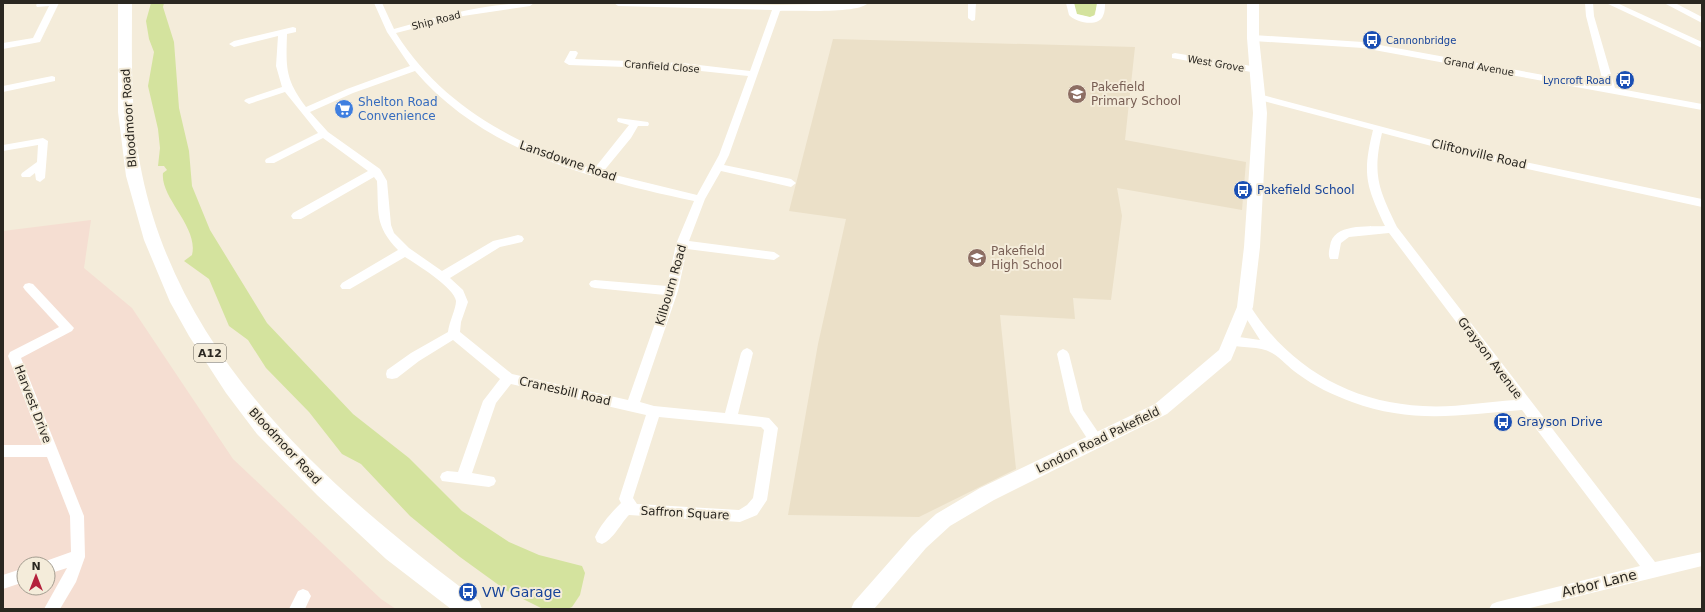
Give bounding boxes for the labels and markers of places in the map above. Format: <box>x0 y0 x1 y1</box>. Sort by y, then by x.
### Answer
bus stop icon: Cannonbridge <box>1361 29 1383 51</box>
place label: Cannonbridge <box>1386 35 1456 46</box>
bus stop icon: Lyncroft Road <box>1614 69 1636 91</box>
place label: Lyncroft Road <box>1543 75 1611 86</box>
place label: Pakefield Primary School <box>1091 80 1181 108</box>
school or university icon: Pakefield Primary School <box>1066 83 1088 105</box>
place label: Shelton Road Convenience <box>358 95 438 123</box>
supermarket icon: Shelton Road Convenience <box>333 98 355 120</box>
bus stop icon: Pakefield School <box>1232 179 1254 201</box>
place label: Pakefield School <box>1257 183 1355 197</box>
place label: Pakefield High School <box>991 244 1062 272</box>
school or university icon: Pakefield High School <box>966 247 988 269</box>
bus stop icon: Grayson Drive <box>1492 411 1514 433</box>
place label: Grayson Drive <box>1517 415 1603 429</box>
bus stop icon: VW Garage <box>457 581 479 603</box>
place label: VW Garage <box>482 584 561 600</box>

